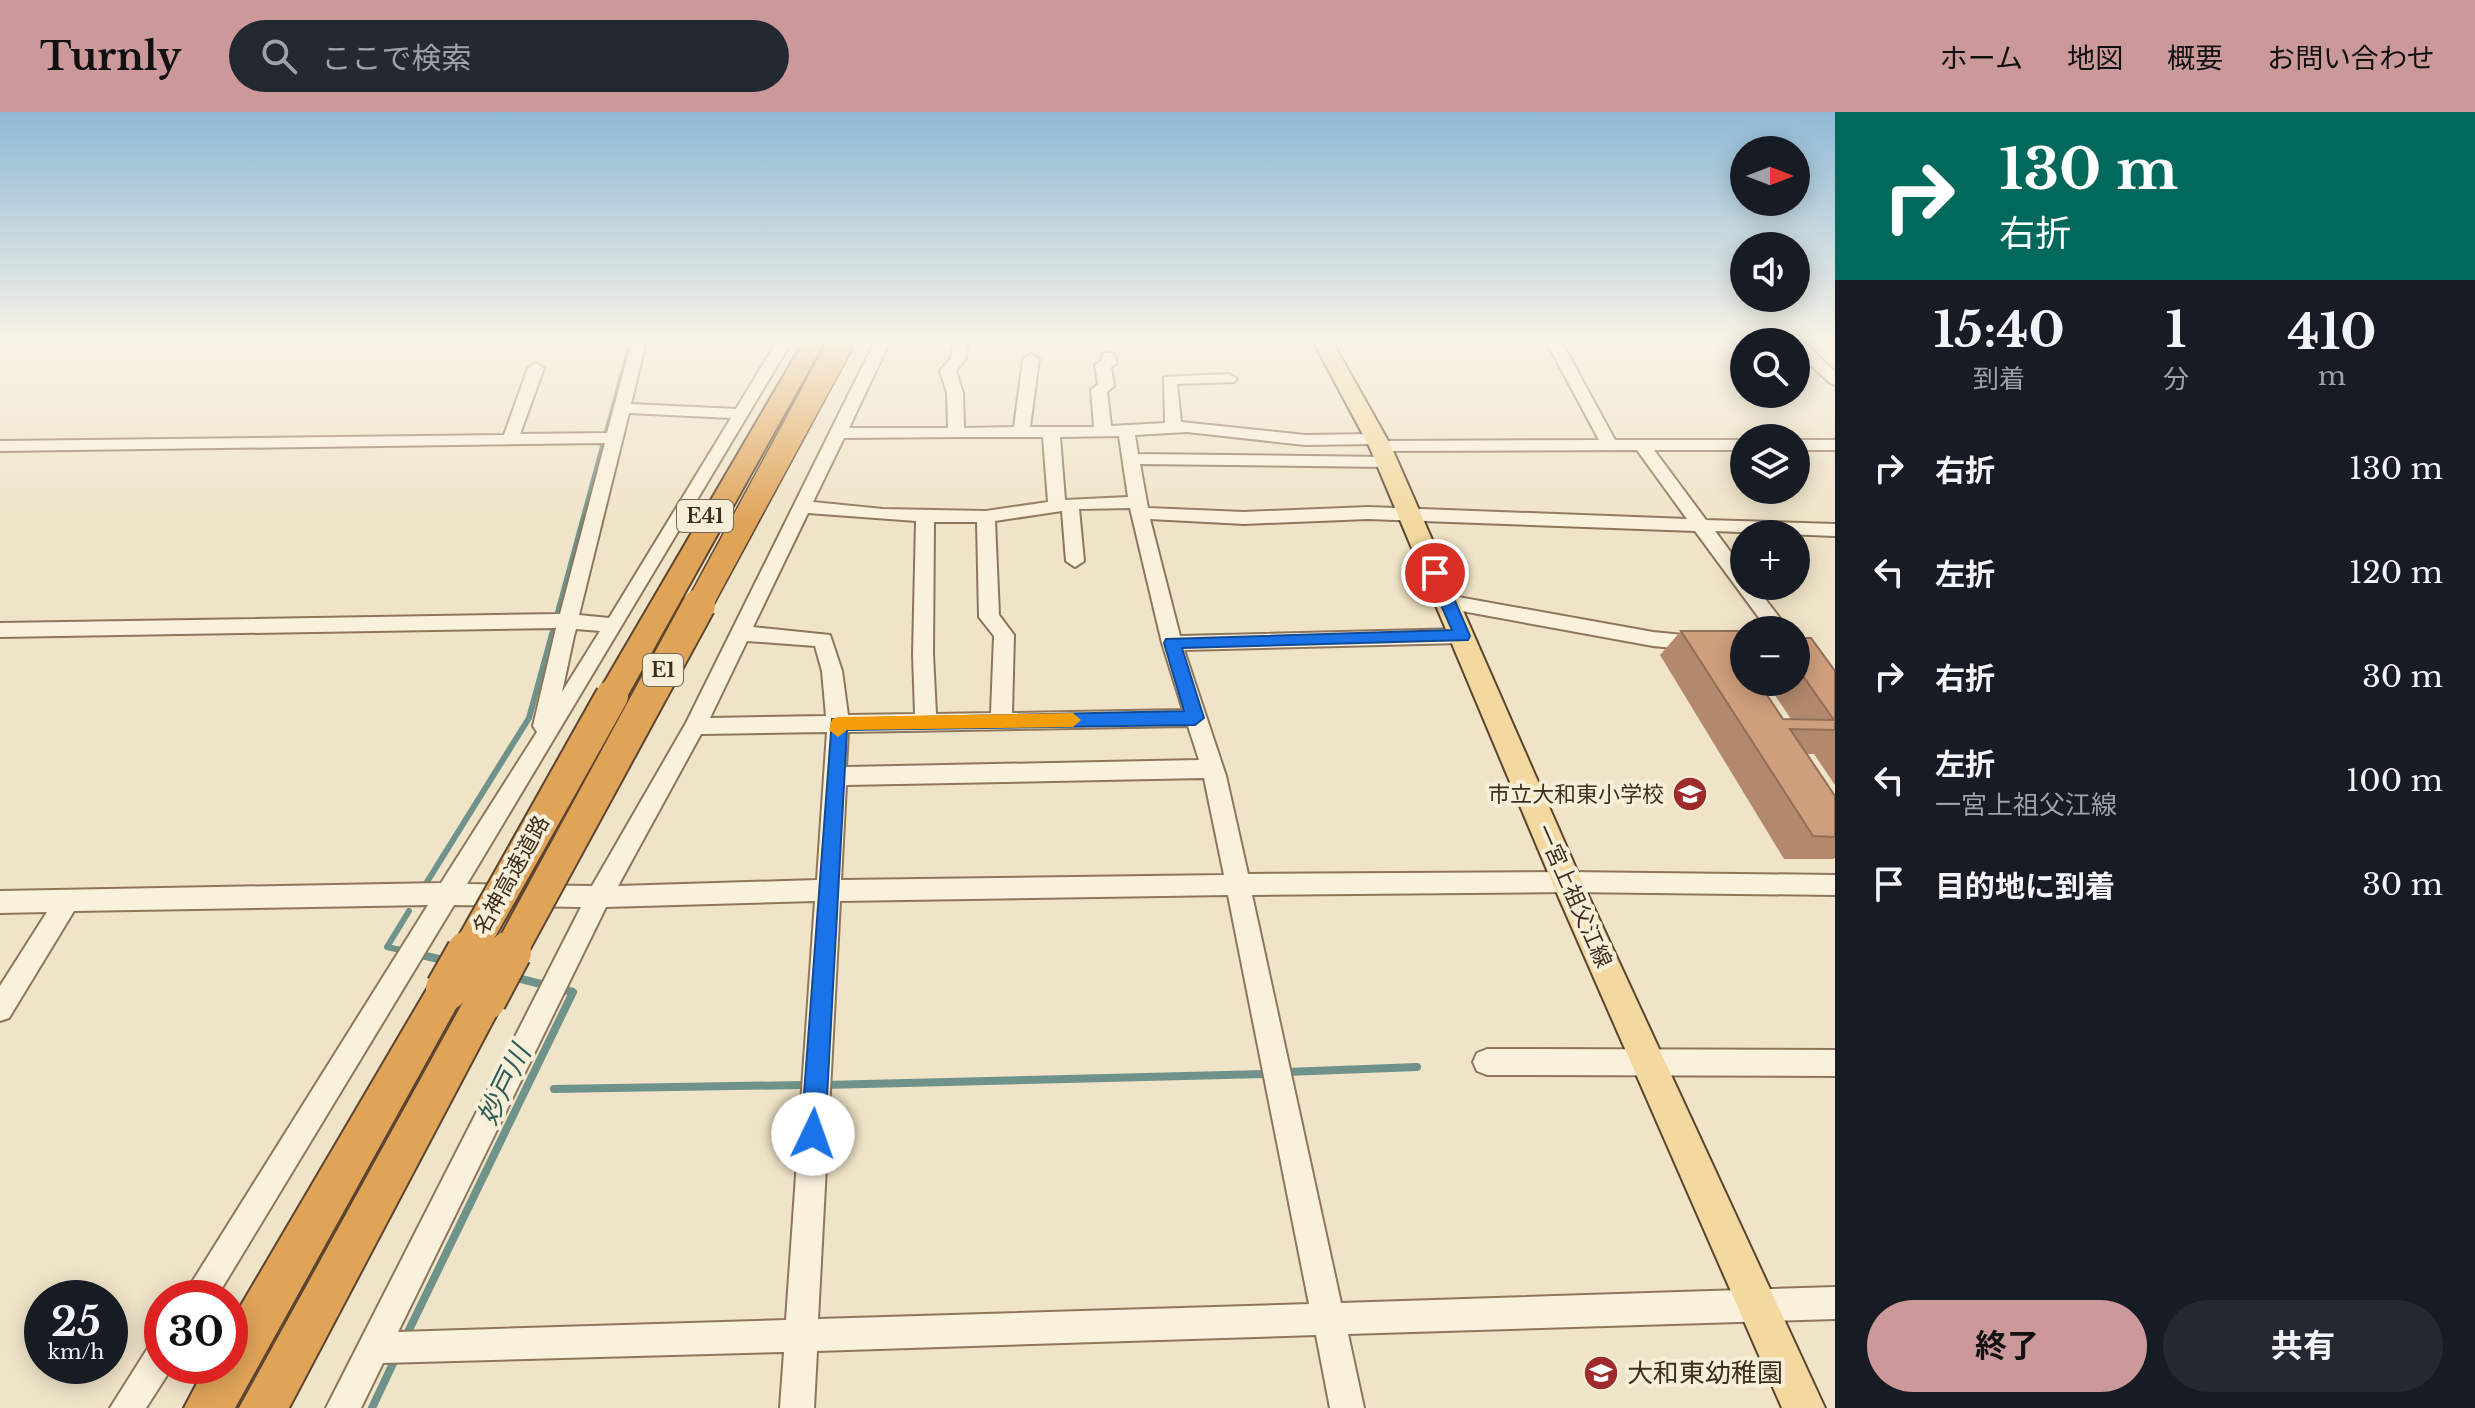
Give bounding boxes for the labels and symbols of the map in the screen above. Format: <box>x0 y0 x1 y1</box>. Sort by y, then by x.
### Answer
north arrow <box>1730 136 1810 216</box>
road number: E41 <box>677 500 733 532</box>
pin <box>1401 539 1469 607</box>
road number: E1 <box>643 654 683 686</box>
school or university icon: 市立大和東小学校 <box>1671 775 1709 813</box>
place label: 市立大和東小学校 <box>1488 781 1664 808</box>
street label: 名神高速道路 <box>467 811 555 939</box>
street label: 一宮上祖父江線 <box>1530 820 1618 972</box>
water label: 妙戸川 <box>470 1037 539 1130</box>
position arrow <box>771 1092 855 1176</box>
speed limit sign: 30 <box>144 1280 248 1384</box>
school or university icon: 大和東幼稚園 <box>1582 1354 1620 1392</box>
place label: 大和東幼稚園 <box>1627 1357 1783 1389</box>

